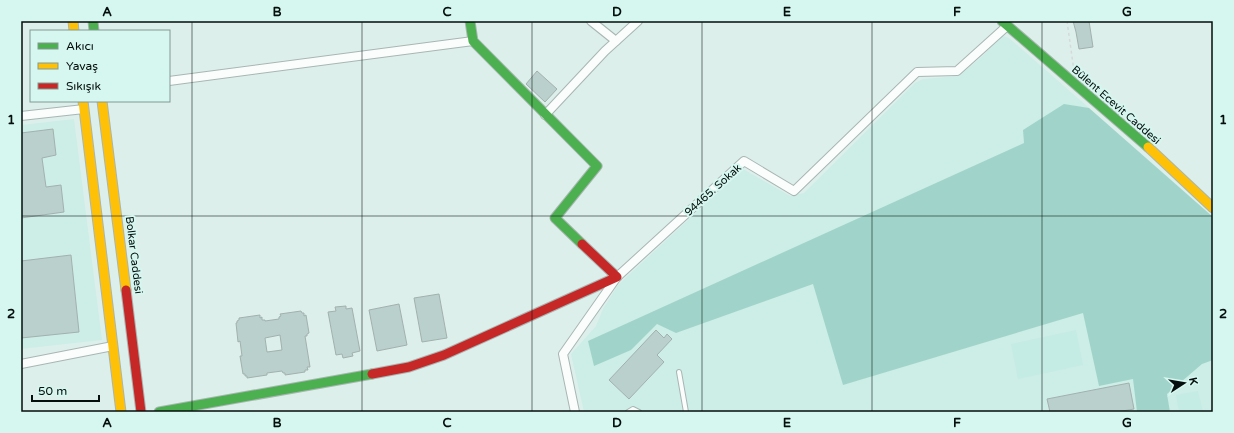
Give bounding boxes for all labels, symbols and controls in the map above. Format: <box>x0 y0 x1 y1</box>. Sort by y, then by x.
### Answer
text: A <box>102 4 112 20</box>
text: B <box>272 4 282 20</box>
text: C <box>442 4 452 20</box>
text: D <box>612 4 622 20</box>
text: E <box>783 4 791 20</box>
text: F <box>953 4 961 20</box>
text: G <box>1122 4 1132 20</box>
legend <box>30 30 170 102</box>
text: Akıcı <box>66 39 94 53</box>
text: Yavaş <box>66 59 98 73</box>
street label: Bülent Ecevit Caddesi <box>1069 63 1163 147</box>
text: Sıkışık <box>66 79 102 93</box>
text: 1 <box>7 112 15 128</box>
text: 1 <box>1219 112 1227 128</box>
street label: 94465. Sokak <box>682 161 744 219</box>
street label: Bolkar Caddesi <box>123 215 145 295</box>
text: 2 <box>7 306 15 322</box>
text: 2 <box>1219 306 1227 322</box>
north arrow <box>1164 363 1204 403</box>
text: K <box>1186 376 1201 387</box>
scale bar <box>32 377 99 403</box>
text: 50 m <box>38 384 67 398</box>
text: A <box>102 415 112 431</box>
text: B <box>272 415 282 431</box>
text: C <box>442 415 452 431</box>
text: D <box>612 415 622 431</box>
text: E <box>783 415 791 431</box>
text: F <box>953 415 961 431</box>
text: G <box>1122 415 1132 431</box>

